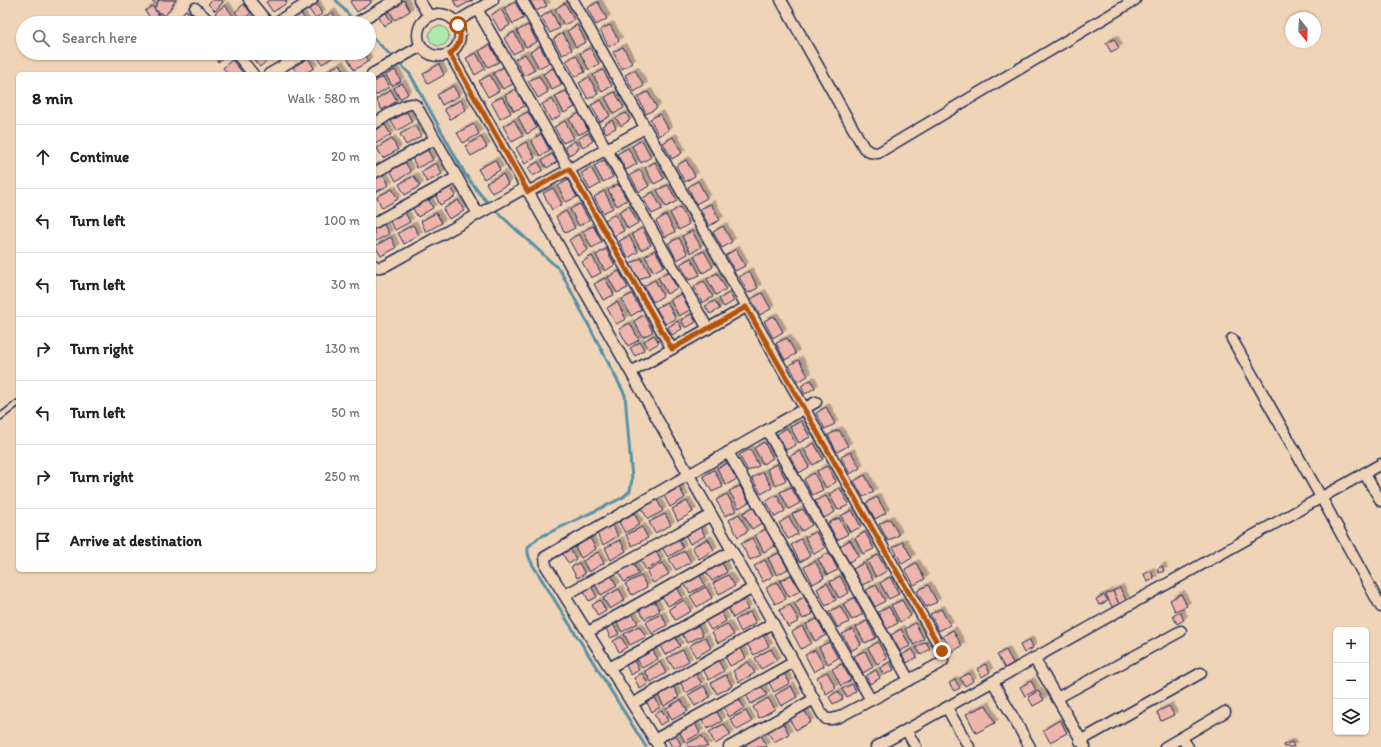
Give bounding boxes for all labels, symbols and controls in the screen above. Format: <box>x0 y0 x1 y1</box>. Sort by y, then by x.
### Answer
north arrow <box>1285 12 1321 48</box>
search box <box>16 16 376 60</box>
route start <box>449 16 467 34</box>
icon: search <box>30 27 52 49</box>
text: Search here <box>62 29 137 47</box>
text: 8 min <box>32 88 73 108</box>
text: Walk · 580 m <box>287 91 360 106</box>
icon: ahead <box>32 146 54 168</box>
text: Continue <box>70 148 129 166</box>
text: 20 m <box>331 149 360 164</box>
icon: left <box>32 210 54 232</box>
text: Turn left <box>70 212 125 230</box>
text: 100 m <box>324 213 360 228</box>
icon: left <box>32 274 54 296</box>
text: Turn left <box>70 276 125 294</box>
text: 30 m <box>331 277 360 292</box>
icon: right <box>32 338 54 360</box>
text: Turn right <box>70 340 134 358</box>
text: 130 m <box>325 341 360 356</box>
icon: left <box>32 402 54 424</box>
text: Turn left <box>70 404 125 422</box>
text: 50 m <box>331 405 360 420</box>
icon: right <box>32 466 54 488</box>
text: Turn right <box>70 468 134 486</box>
text: 250 m <box>324 469 360 484</box>
icon: arrive <box>32 530 54 552</box>
text: Arrive at destination <box>70 532 202 550</box>
map controls <box>1333 627 1369 735</box>
button: + <box>1333 627 1369 663</box>
route end <box>933 642 951 660</box>
button: − <box>1333 663 1369 699</box>
button: layers <box>1333 699 1369 735</box>

